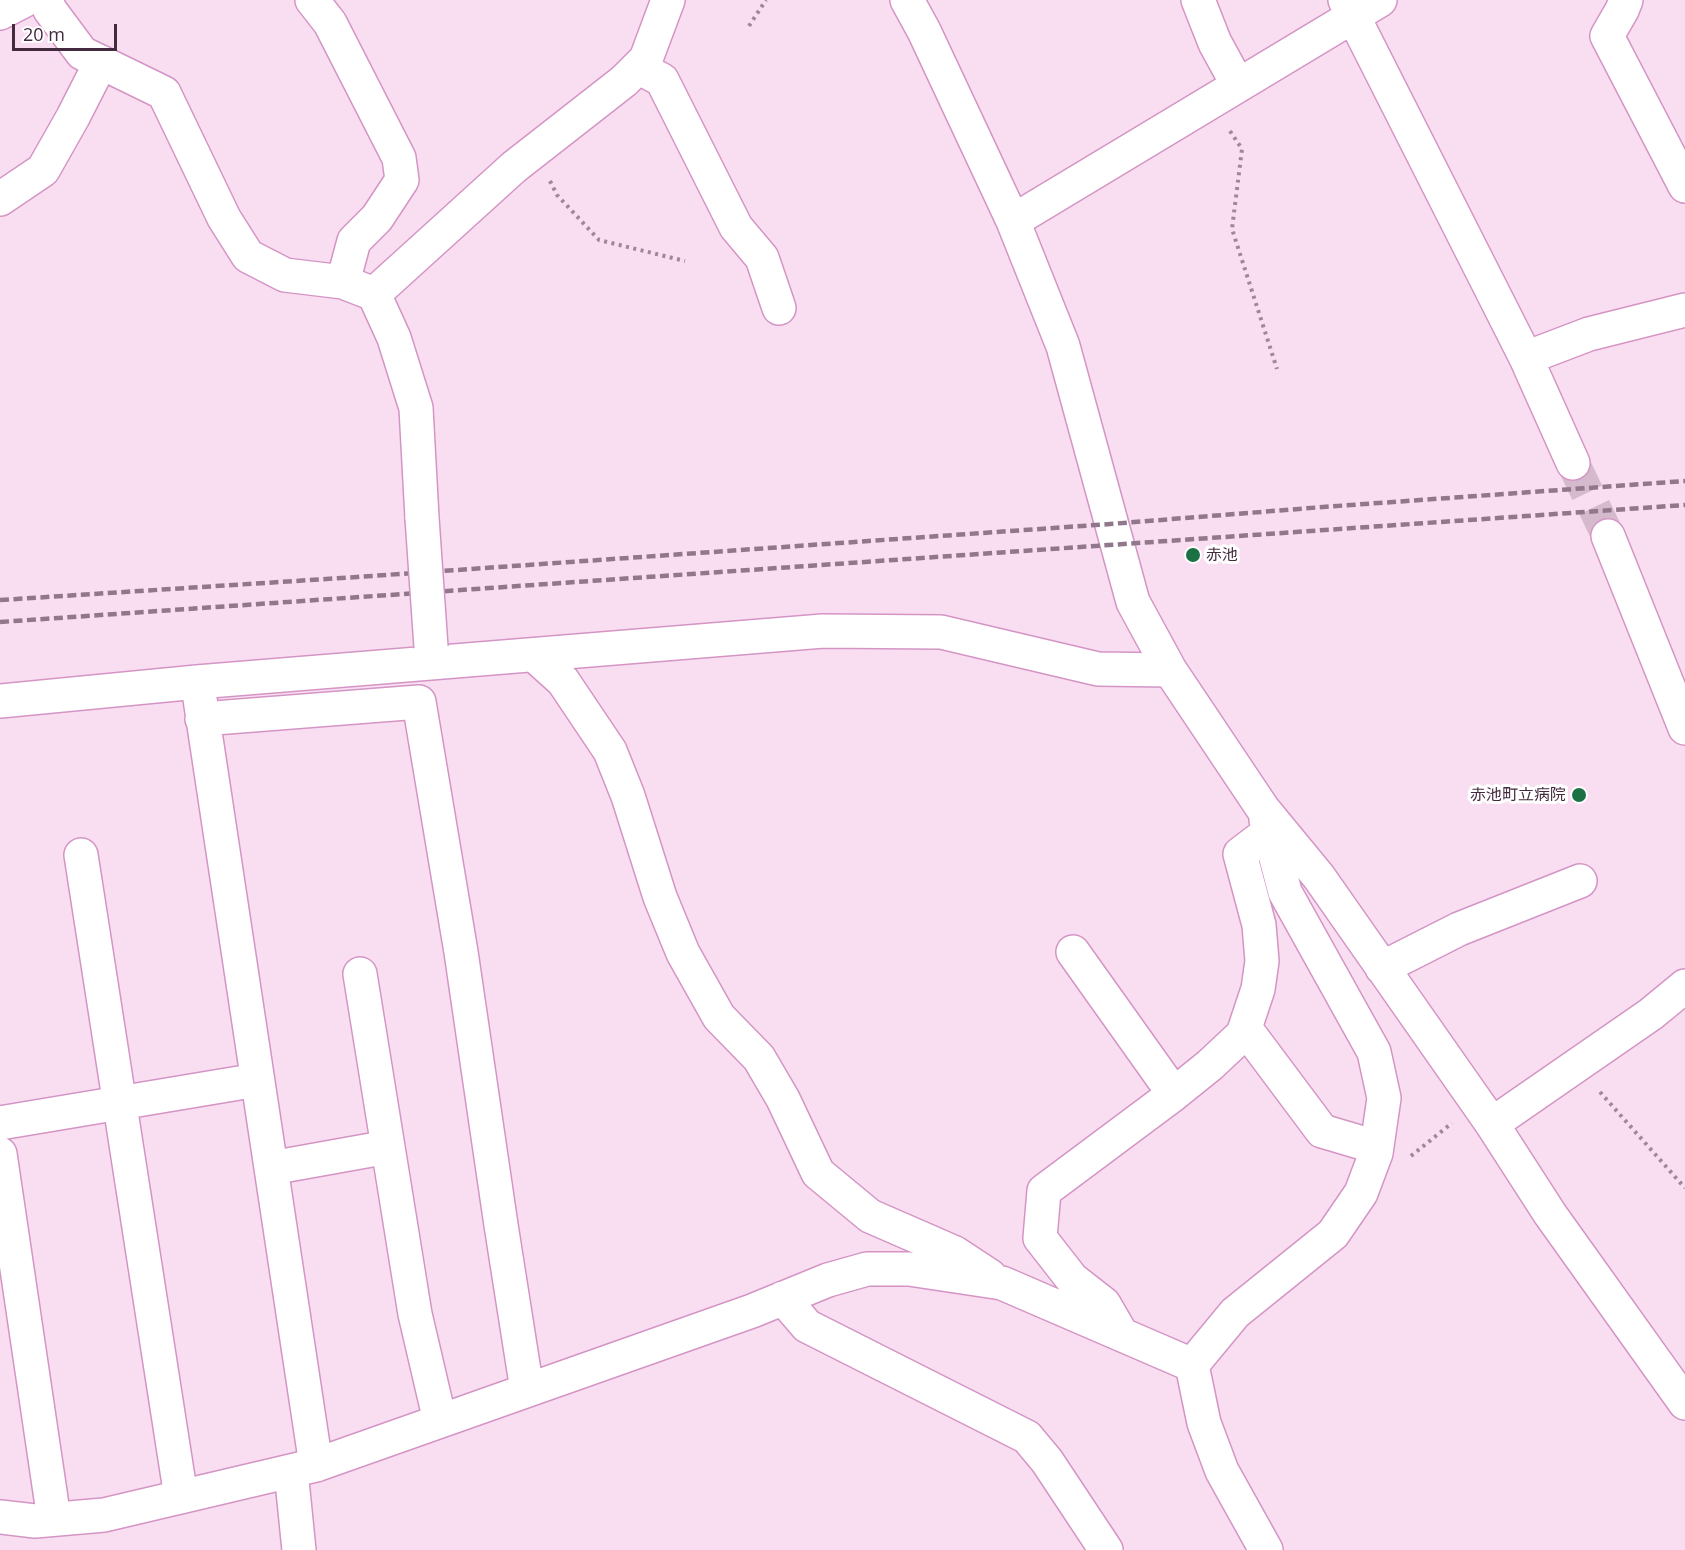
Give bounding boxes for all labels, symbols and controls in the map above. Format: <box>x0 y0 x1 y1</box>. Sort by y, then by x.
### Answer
scale bar <box>15 12 120 50</box>
text: 20 m <box>23 22 65 46</box>
place label: 赤池 <box>1206 545 1238 565</box>
marker: 赤池 <box>1184 546 1202 564</box>
place label: 赤池町立病院 <box>1470 785 1566 805</box>
marker: 赤池町立病院 <box>1570 786 1588 804</box>

